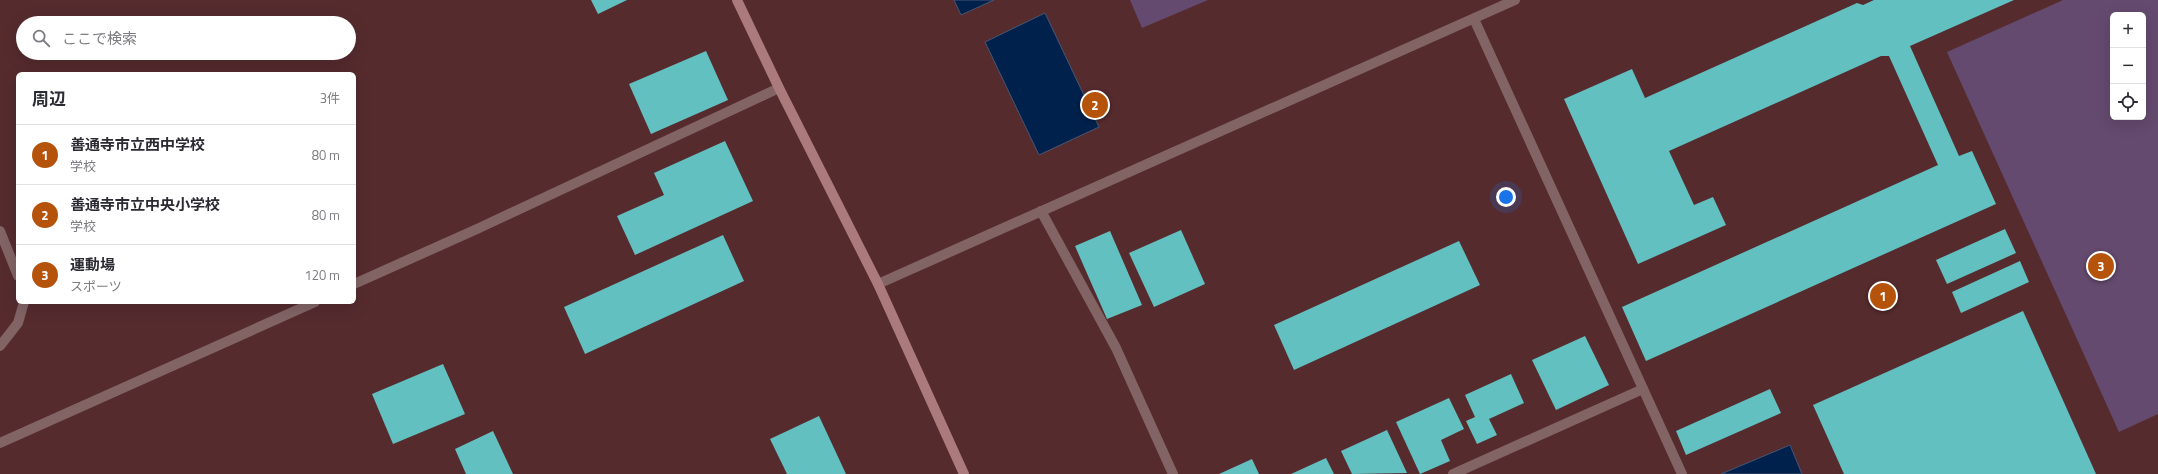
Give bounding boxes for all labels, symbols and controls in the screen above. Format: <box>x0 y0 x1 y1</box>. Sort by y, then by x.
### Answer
map controls <box>2110 12 2146 120</box>
button: + <box>2110 12 2146 48</box>
search box <box>16 16 356 60</box>
icon: search <box>30 27 52 49</box>
text: ここで検索 <box>62 27 137 50</box>
button: − <box>2110 48 2146 84</box>
button: locate <box>2110 84 2146 120</box>
text: 周辺 <box>32 86 66 112</box>
text: 3件 <box>320 88 340 108</box>
pin: 2 <box>1082 90 1108 120</box>
text: 善通寺市立西中学校 <box>70 133 205 156</box>
text: 1 <box>41 145 49 165</box>
text: 80 m <box>312 145 340 165</box>
text: 学校 <box>70 156 96 176</box>
your location <box>1496 187 1516 207</box>
text: 善通寺市立中央小学校 <box>70 193 220 216</box>
text: 2 <box>41 205 49 225</box>
text: 80 m <box>312 205 340 225</box>
text: 学校 <box>70 216 96 236</box>
pin: 3 <box>2088 251 2114 281</box>
text: 運動場 <box>70 253 115 276</box>
text: 3 <box>41 265 49 285</box>
text: 120 m <box>304 265 340 285</box>
text: スポーツ <box>70 276 122 296</box>
pin: 1 <box>1870 281 1896 311</box>

